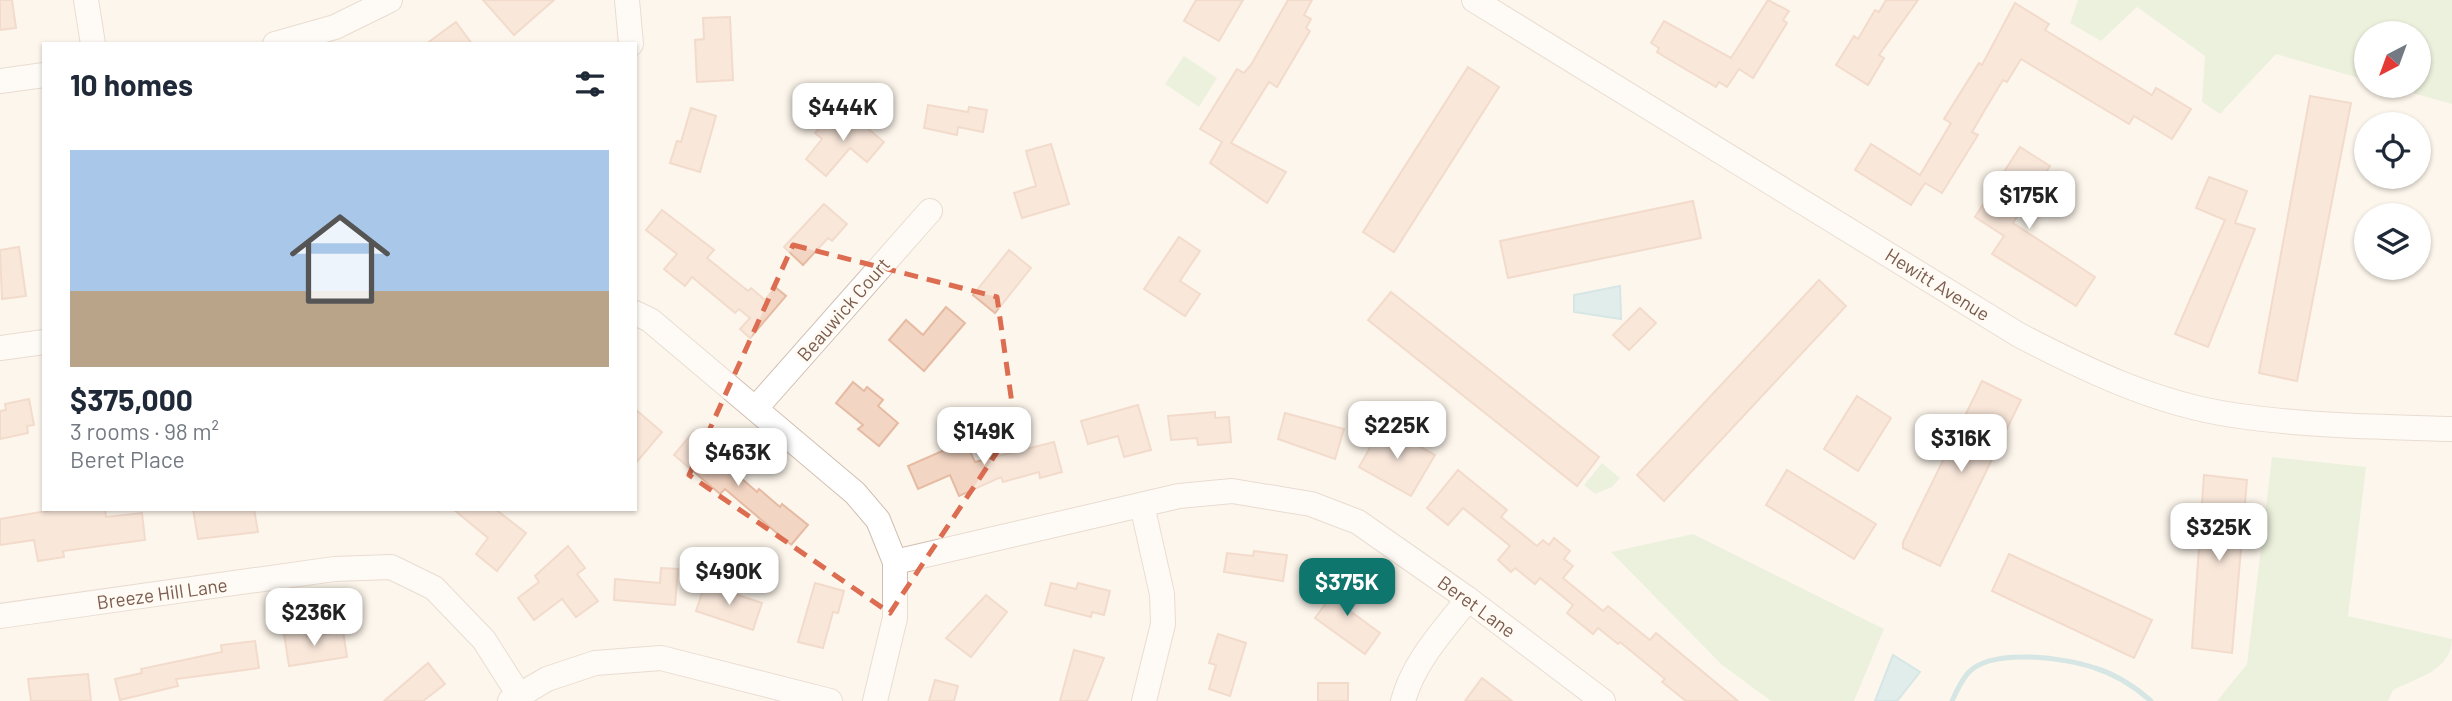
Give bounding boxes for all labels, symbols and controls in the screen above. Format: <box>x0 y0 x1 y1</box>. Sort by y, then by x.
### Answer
north arrow <box>2354 21 2431 98</box>
map controls <box>2354 21 2431 280</box>
icon: filters <box>571 65 609 103</box>
text: 10 homes <box>70 66 193 102</box>
pin: $444K <box>794 83 892 143</box>
text: $444K <box>808 92 878 120</box>
button: locate <box>2354 112 2431 189</box>
pin: $175K <box>1980 172 2078 231</box>
text: $175K <box>1999 180 2059 208</box>
icon: home <box>277 196 403 322</box>
button: layers <box>2354 203 2431 280</box>
street label: Hewitt Avenue <box>1882 243 1994 325</box>
street label: Beauwick Court <box>792 252 894 366</box>
text: $375,000 <box>70 381 193 417</box>
pin: $225K <box>1348 402 1446 461</box>
pin: $149K <box>935 407 1033 467</box>
text: $225K <box>1364 410 1430 438</box>
pin: $316K <box>1912 414 2010 474</box>
text: $149K <box>953 416 1015 444</box>
text: 3 rooms · 98 m² <box>70 417 219 445</box>
text: $316K <box>1931 423 1991 451</box>
pin: $463K <box>689 428 787 488</box>
text: $463K <box>705 437 771 465</box>
text: Beret Place <box>70 445 185 473</box>
pin: $325K <box>2170 504 2268 563</box>
text: $325K <box>2186 512 2252 540</box>
pin: $490K <box>680 548 778 607</box>
text: $490K <box>696 556 762 584</box>
pin: $375K <box>1298 558 1396 618</box>
text: $375K <box>1315 567 1379 595</box>
street label: Beret Lane <box>1434 570 1520 642</box>
street label: Breeze Hill Lane <box>95 572 229 614</box>
pin: $236K <box>265 588 363 648</box>
text: $236K <box>282 597 346 625</box>

